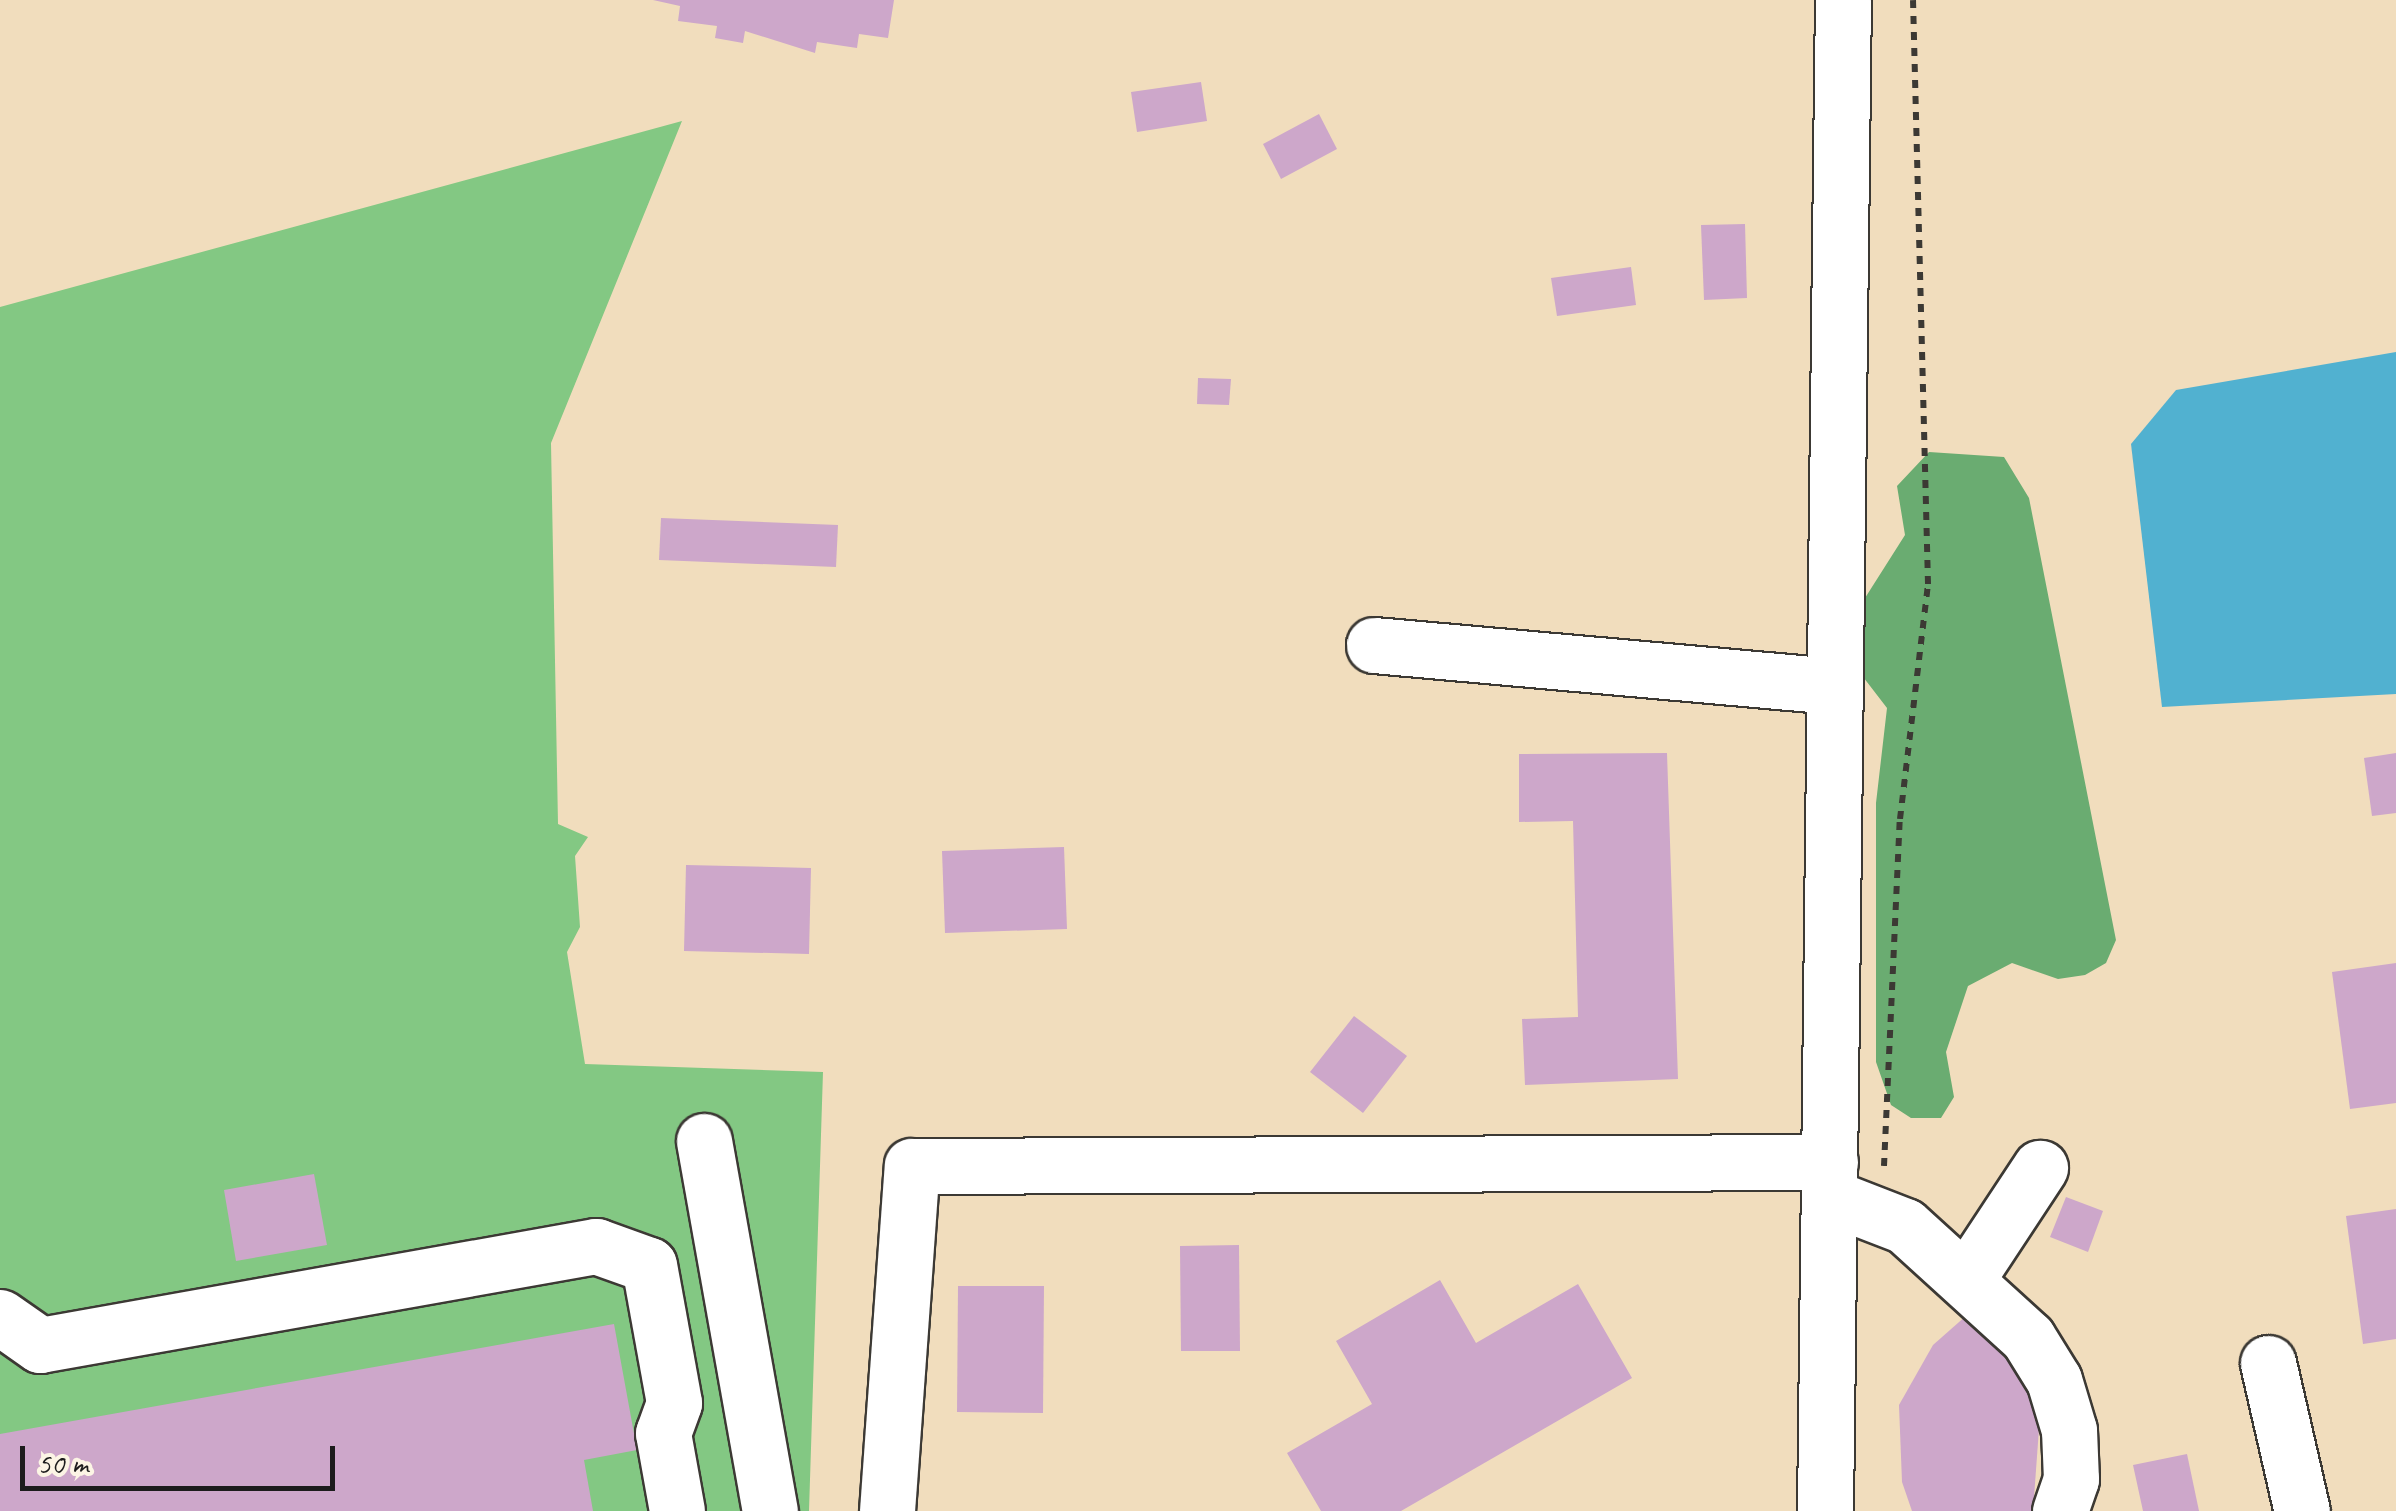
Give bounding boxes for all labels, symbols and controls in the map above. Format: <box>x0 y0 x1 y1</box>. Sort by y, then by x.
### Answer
scale bar <box>25 1426 340 1488</box>
text: 50 m <box>37 1444 88 1482</box>

